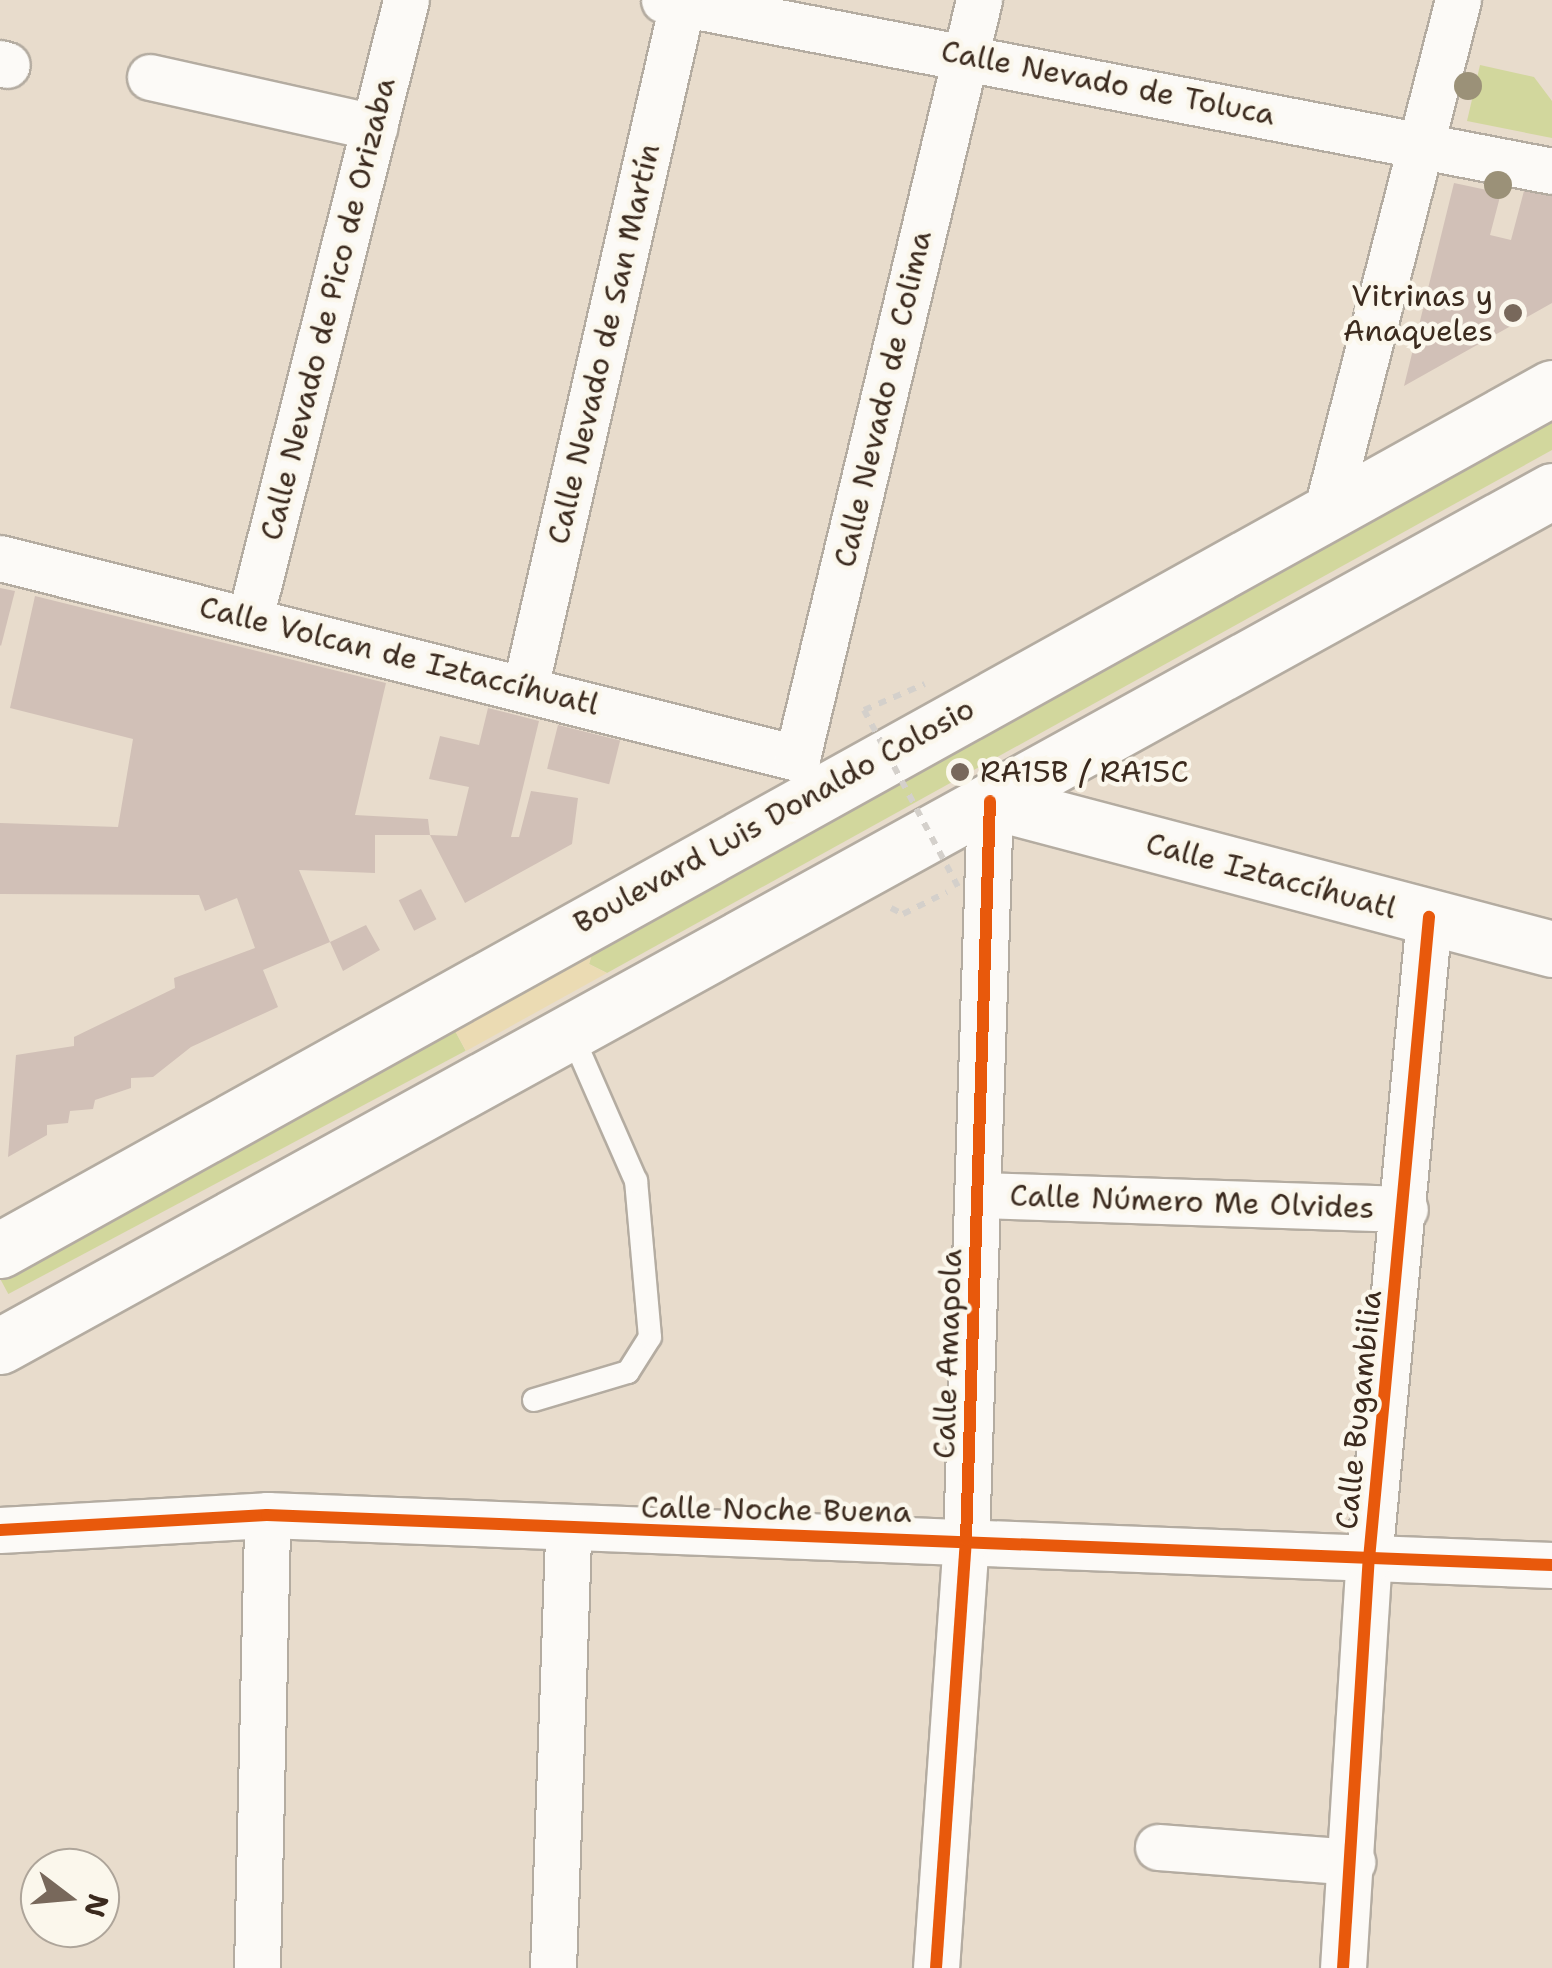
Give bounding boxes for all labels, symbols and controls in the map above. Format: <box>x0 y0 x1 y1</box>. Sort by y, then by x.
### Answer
street label: Calle Nevado de Toluca <box>938 33 1278 133</box>
street label: Calle Nevado de Pico de Orizaba <box>253 74 403 544</box>
street label: Calle Nevado de San Martín <box>540 140 668 548</box>
street label: Calle Nevado de Colima <box>827 227 939 571</box>
place label: Vitrinas y Anaqueles <box>1343 278 1493 348</box>
marker: Vitrinas y Anaqueles <box>1502 302 1524 324</box>
street label: Calle Volcan de Iztaccíhuatl <box>196 589 602 723</box>
street label: Boulevard Luis Donaldo Colosio <box>567 691 981 941</box>
place label: RA15B / RA15C <box>980 754 1189 790</box>
marker: RA15B / RA15C <box>949 761 971 783</box>
street label: Calle Iztaccíhuatl <box>1142 825 1400 927</box>
street label: Calle Número Me Olvides <box>1009 1178 1375 1226</box>
street label: Calle Amapola <box>926 1248 970 1460</box>
street label: Calle Bugambilia <box>1329 1289 1389 1531</box>
street label: Calle Noche Buena <box>640 1490 912 1530</box>
north arrow <box>20 1848 120 1948</box>
text: N <box>76 1890 118 1922</box>

